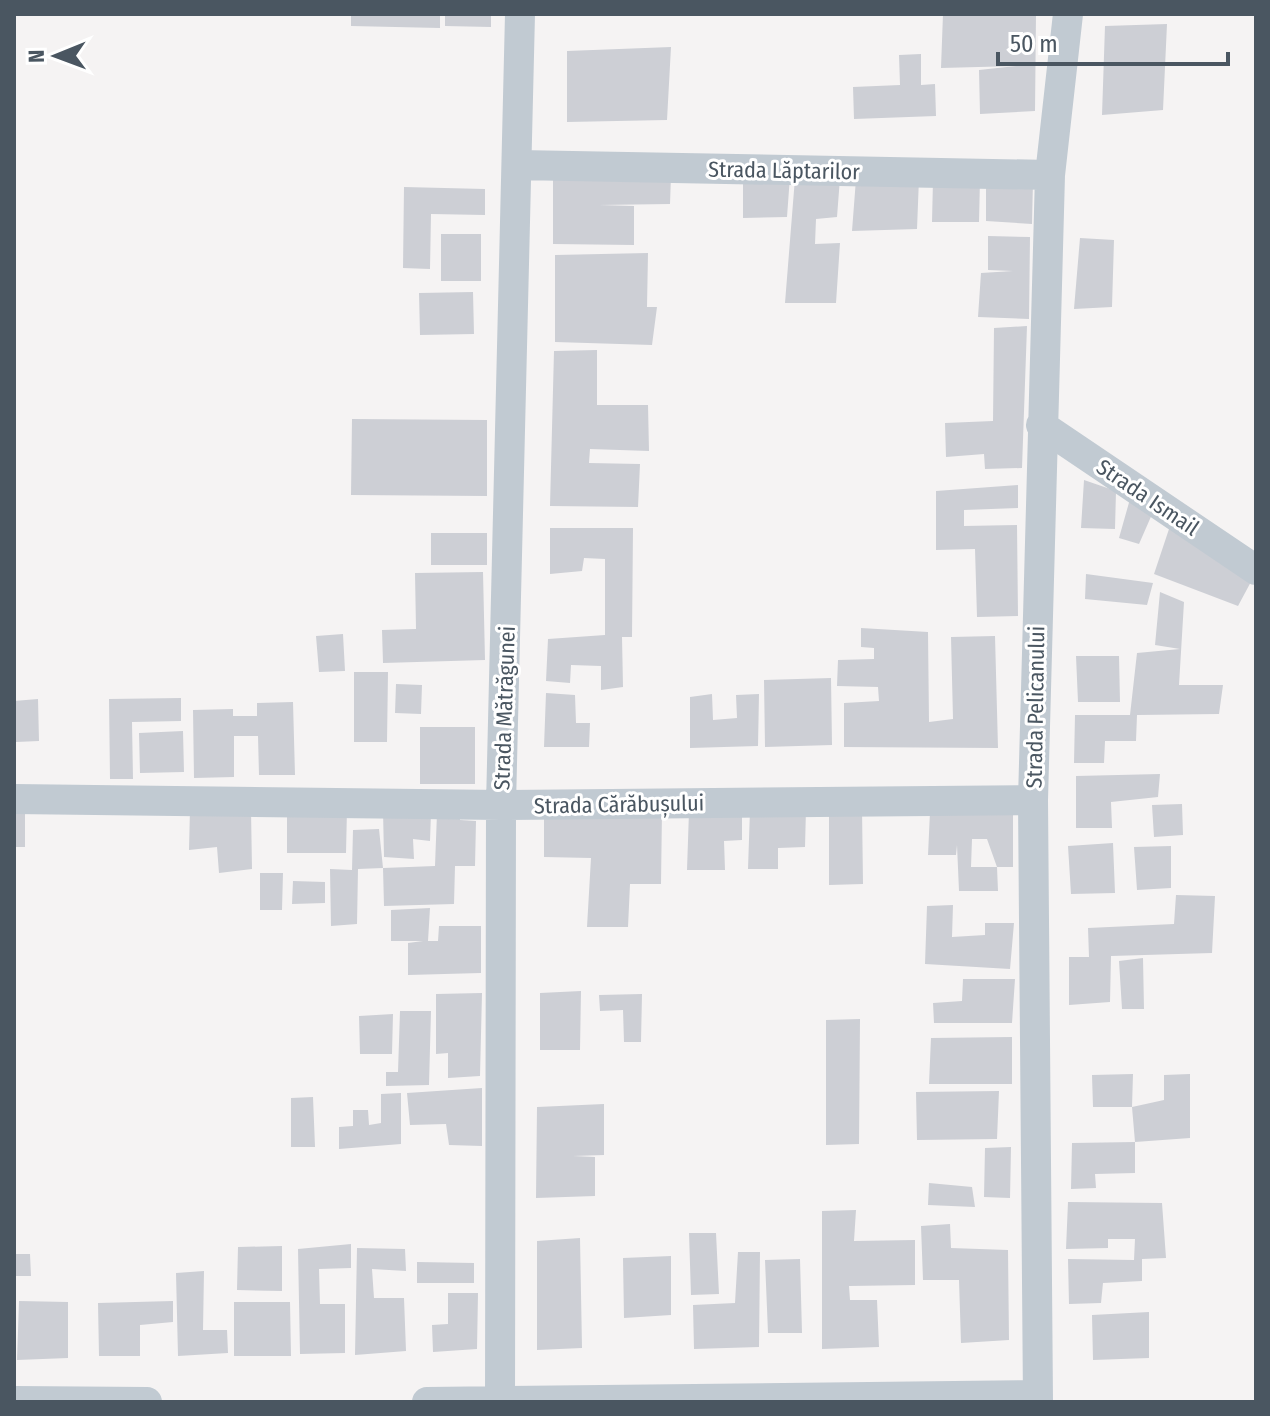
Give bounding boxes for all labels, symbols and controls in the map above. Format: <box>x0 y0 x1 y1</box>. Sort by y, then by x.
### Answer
north arrow <box>16 16 96 96</box>
scale bar <box>998 16 1228 66</box>
text: 50 m <box>1010 30 1058 58</box>
text: N <box>23 50 50 63</box>
street label: Strada Lăptarilor <box>708 156 860 185</box>
street label: Strada Ismail <box>1091 453 1204 542</box>
street label: Strada Mătrăgunei <box>488 625 521 791</box>
street label: Strada Pelicanului <box>1021 625 1050 789</box>
street label: Strada Cărăbușului <box>534 790 704 819</box>

